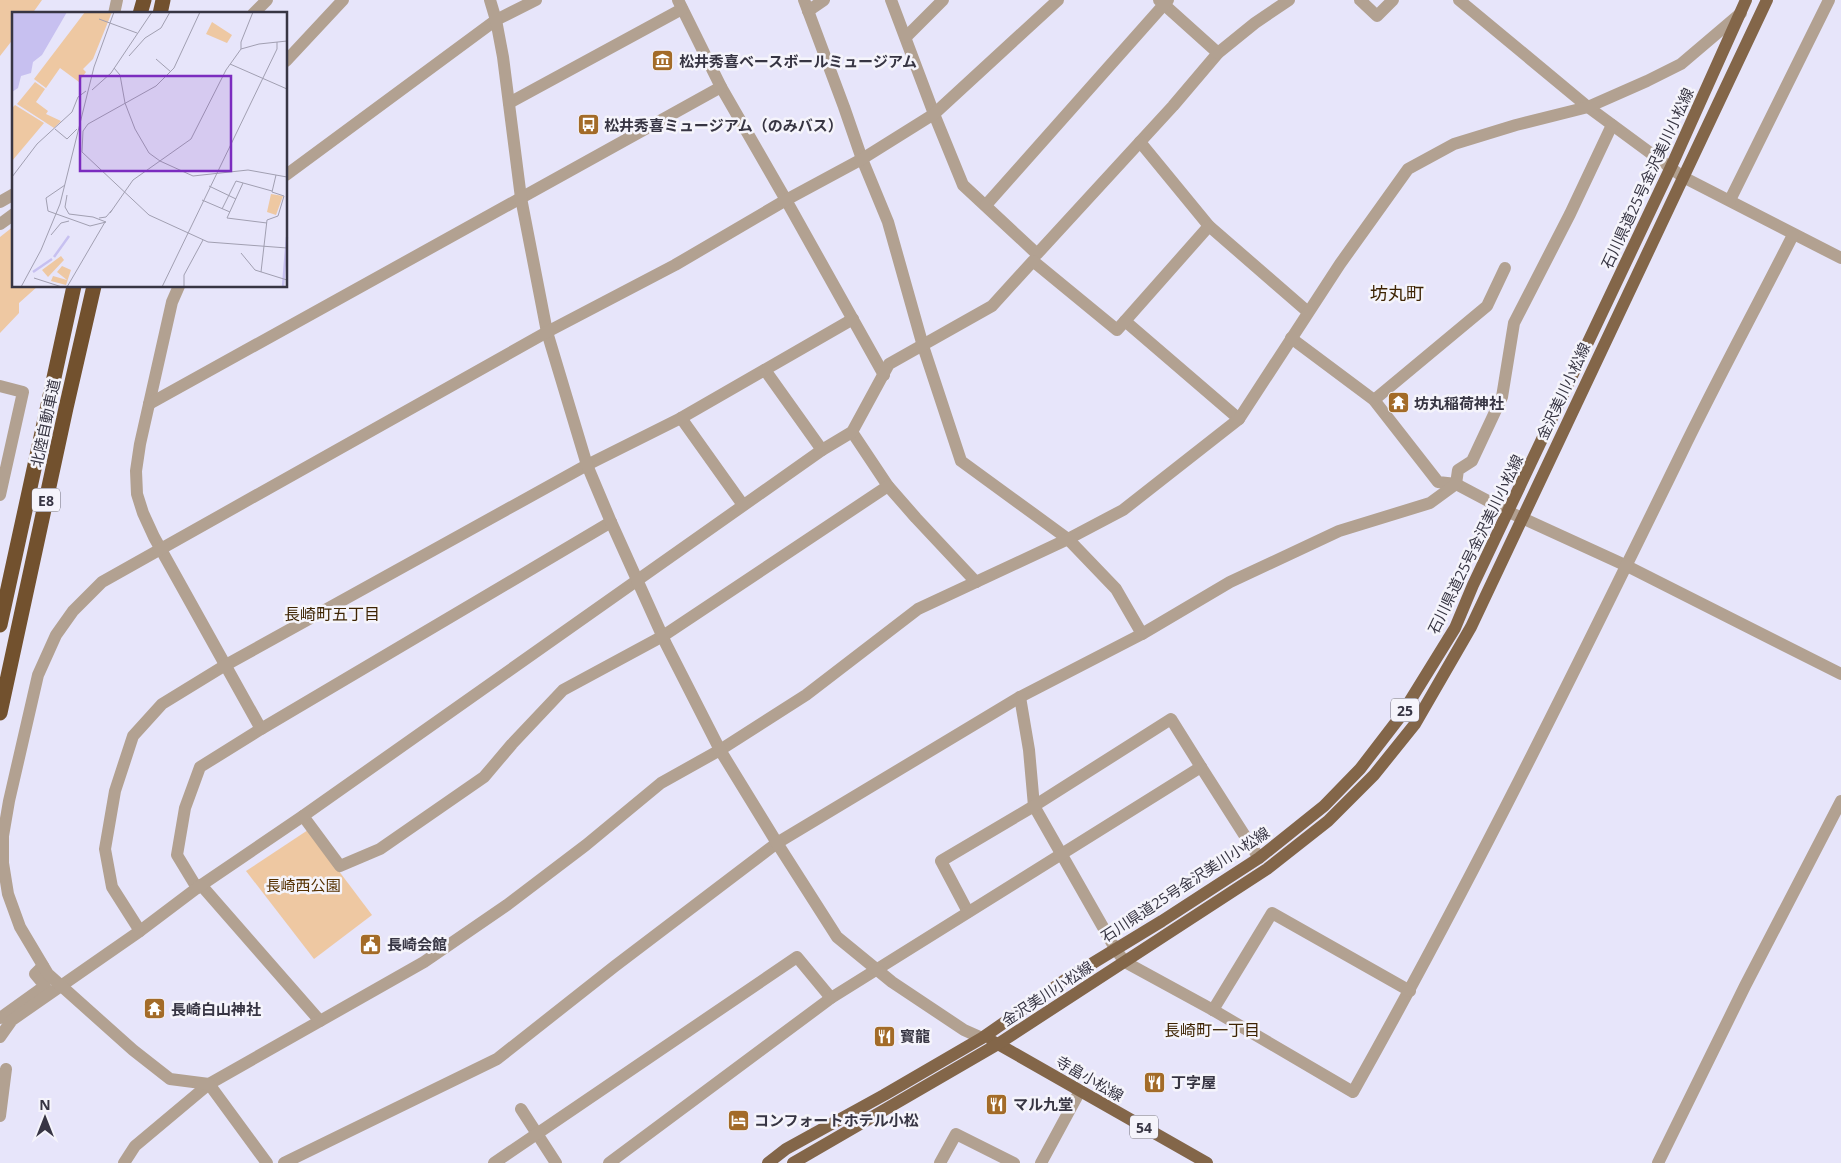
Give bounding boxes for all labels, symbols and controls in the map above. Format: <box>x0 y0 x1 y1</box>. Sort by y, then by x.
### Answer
inset map <box>12 12 288 288</box>
museum icon: 松井秀喜ベースボールミュージアム <box>651 49 675 73</box>
place label: 松井秀喜ベースボールミュージアム <box>679 51 917 71</box>
street label: 石川県道25号金沢美川小松線 <box>1596 84 1698 272</box>
bus stop icon: 松井秀喜ミュージアム（のみバス） <box>576 113 600 137</box>
place label: 松井秀喜ミュージアム（のみバス） <box>604 115 843 135</box>
district label: 坊丸町 <box>1370 281 1424 305</box>
street label: 金沢美川小松線 <box>1532 339 1594 443</box>
street label: 北陸自動車道 <box>26 377 64 469</box>
temple icon: 坊丸稲荷神社 <box>1386 391 1410 415</box>
place label: 坊丸稲荷神社 <box>1414 393 1504 413</box>
street label: 石川県道25号金沢美川小松線 <box>1423 451 1527 637</box>
road number: E8 <box>32 488 60 512</box>
district label: 長崎町五丁目 <box>284 603 380 625</box>
road number: 25 <box>1391 698 1419 722</box>
street label: 石川県道25号金沢美川小松線 <box>1097 822 1273 946</box>
park label: 長崎西公園 <box>265 875 341 895</box>
public building icon: 長崎会館 <box>359 932 383 956</box>
place label: 長崎会館 <box>387 934 447 954</box>
street label: 金沢美川小松線 <box>998 956 1096 1030</box>
temple icon: 長崎白山神社 <box>143 997 167 1021</box>
place label: 長崎白山神社 <box>171 999 261 1019</box>
district label: 長崎町一丁目 <box>1164 1019 1260 1041</box>
restaurant icon: 寳龍 <box>872 1024 896 1048</box>
place label: 寳龍 <box>900 1026 930 1046</box>
street label: 寺畠小松線 <box>1053 1051 1127 1105</box>
restaurant icon: 丁字屋 <box>1143 1070 1167 1094</box>
place label: 丁字屋 <box>1171 1072 1216 1092</box>
restaurant icon: マル九堂 <box>985 1092 1009 1116</box>
north arrow <box>20 1093 70 1143</box>
place label: マル九堂 <box>1013 1094 1073 1114</box>
text: N <box>39 1095 51 1114</box>
hotel icon: コンフォートホテル小松 <box>726 1108 750 1132</box>
place label: コンフォートホテル小松 <box>754 1110 919 1130</box>
road number: 54 <box>1130 1116 1158 1138</box>

